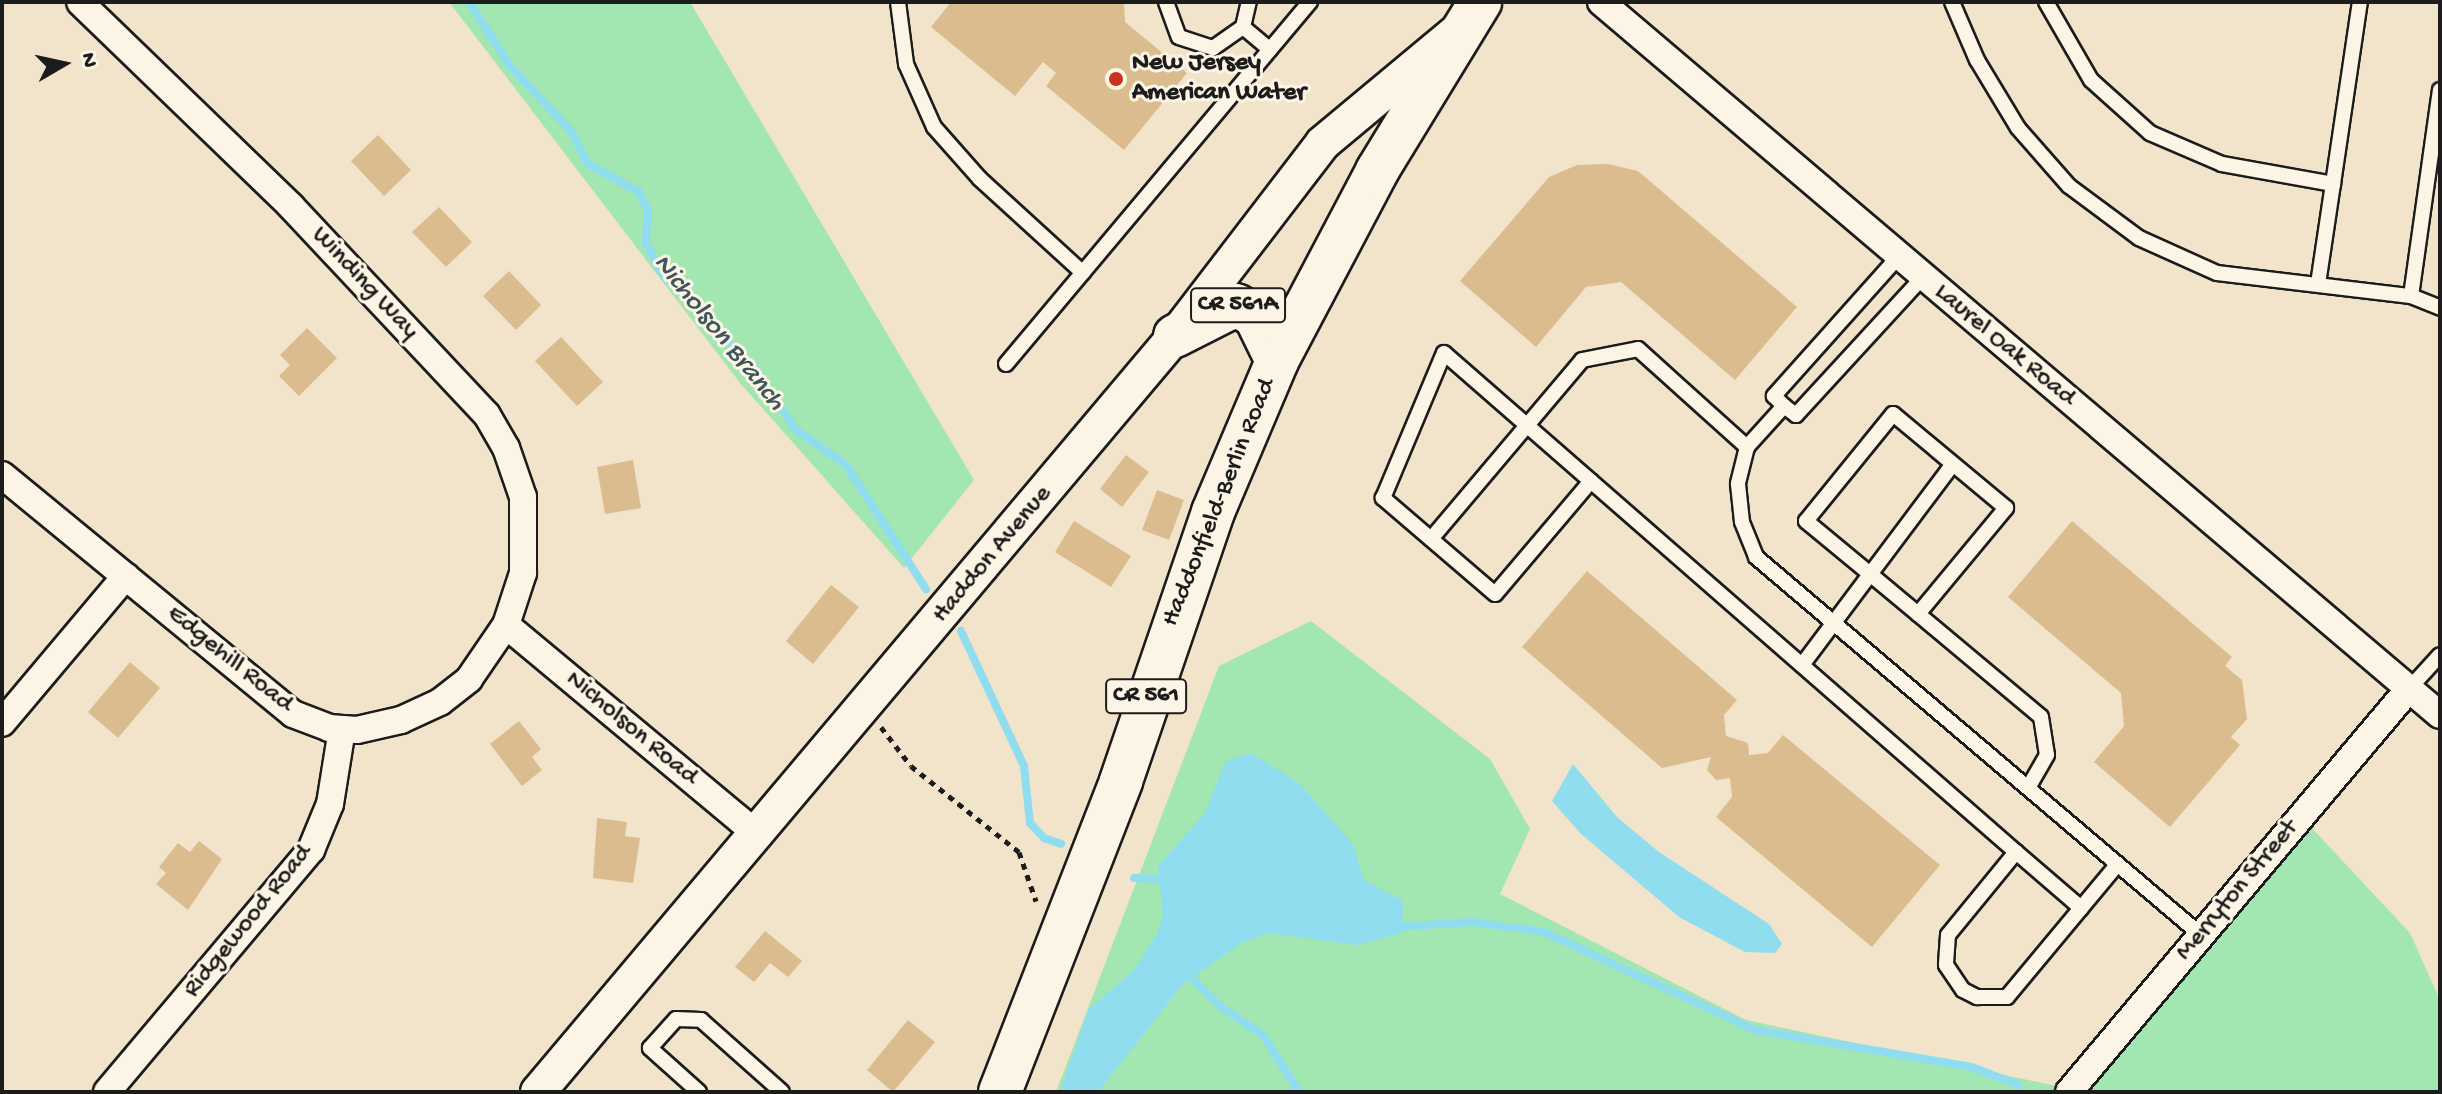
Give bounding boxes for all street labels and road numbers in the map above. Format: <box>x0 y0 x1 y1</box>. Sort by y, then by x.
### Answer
street label: Winding Way <box>304 221 424 347</box>
street label: Laurel Oak Road <box>1927 278 2081 414</box>
road number: CR 561A <box>1190 285 1286 325</box>
street label: Haddonfield-Berlin Road <box>1156 375 1284 631</box>
street label: Haddon Avenue <box>926 480 1060 630</box>
street label: Edgehill Road <box>159 600 299 720</box>
street label: Nicholson Road <box>559 665 703 793</box>
road number: CR 561 <box>1104 676 1188 716</box>
street label: Merryton Street <box>2170 814 2306 968</box>
street label: Ridgewood Road <box>178 839 320 1005</box>

